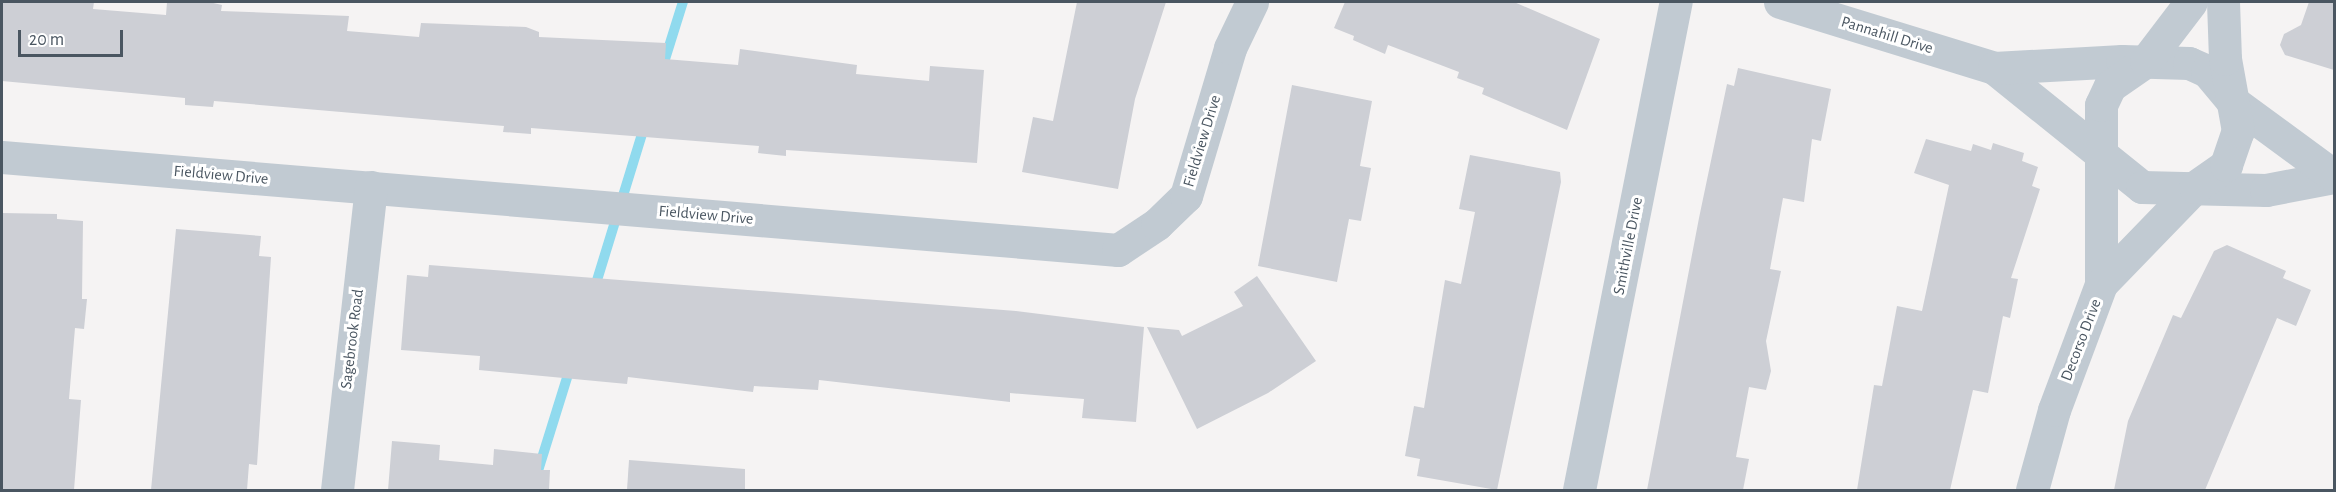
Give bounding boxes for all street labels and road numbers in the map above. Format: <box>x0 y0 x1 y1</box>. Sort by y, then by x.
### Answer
street label: Pannahill Drive <box>1839 12 1935 58</box>
street label: Fieldview Drive <box>1179 93 1225 189</box>
street label: Fieldview Drive <box>173 161 269 189</box>
street label: Smithville Drive <box>1609 196 1647 296</box>
street label: Fieldview Drive <box>658 201 754 229</box>
street label: Sagebrook Road <box>336 288 368 390</box>
street label: Decorso Drive <box>2057 296 2105 384</box>

